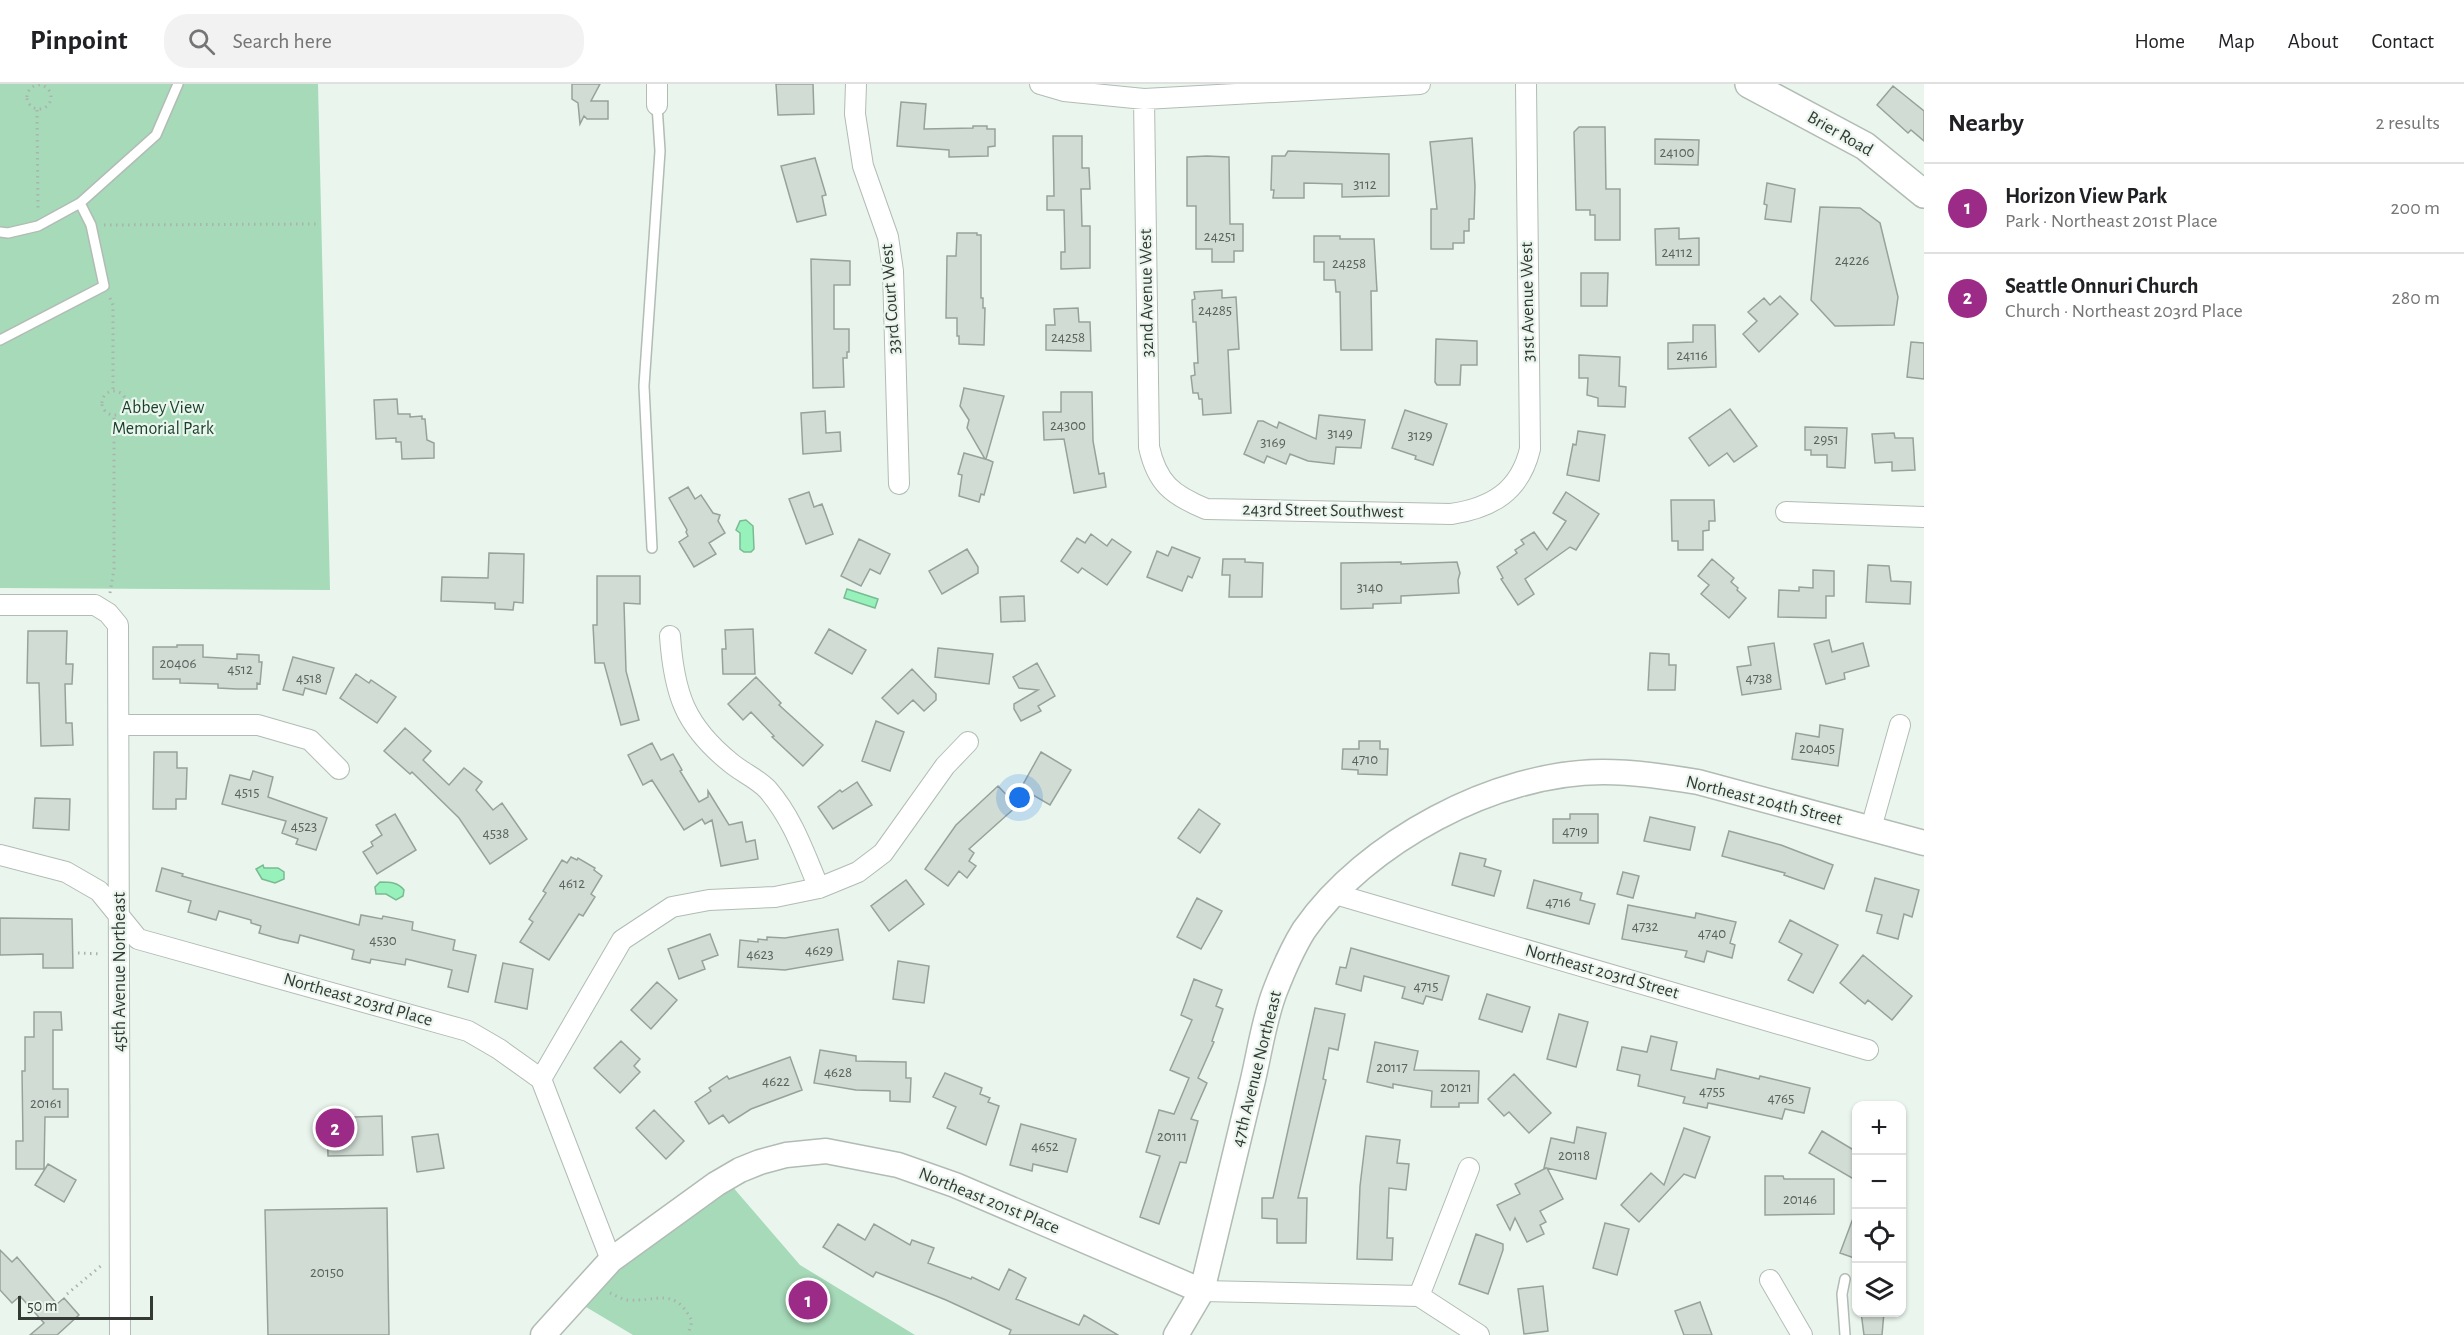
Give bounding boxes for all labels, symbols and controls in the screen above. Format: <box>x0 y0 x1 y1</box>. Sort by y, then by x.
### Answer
search box <box>164 14 584 68</box>
icon: search <box>185 25 218 58</box>
text: Pinpoint <box>30 27 128 55</box>
text: Search here <box>233 30 332 52</box>
text: Home <box>2134 31 2185 52</box>
text: Map <box>2218 31 2255 52</box>
text: About <box>2288 31 2338 52</box>
text: Contact <box>2371 31 2434 52</box>
street label: Brier Road <box>1804 108 1876 160</box>
text: Nearby <box>1948 110 2024 136</box>
text: 2 results <box>2376 113 2440 133</box>
house number: 24100 <box>1659 145 1695 160</box>
house number: 3112 <box>1353 177 1377 192</box>
text: Horizon View Park <box>2005 185 2167 207</box>
text: 1 <box>1964 198 1971 218</box>
text: 200 m <box>2390 198 2440 218</box>
text: Park · Northeast 201st Place <box>2005 211 2217 231</box>
street label: 32nd Avenue West <box>1137 228 1157 357</box>
house number: 24251 <box>1204 229 1236 244</box>
street label: 31st Avenue West <box>1518 241 1538 362</box>
street label: 33rd Court West <box>878 243 904 355</box>
house number: 24112 <box>1661 245 1693 260</box>
house number: 24226 <box>1835 253 1869 268</box>
house number: 24258 <box>1332 256 1366 271</box>
text: Seattle Onnuri Church <box>2005 275 2199 297</box>
text: 2 <box>1963 288 1972 308</box>
text: 280 m <box>2392 288 2440 308</box>
text: Church · Northeast 203rd Place <box>2005 301 2243 321</box>
house number: 24285 <box>1198 303 1232 318</box>
house number: 24258 <box>1051 330 1085 345</box>
house number: 24116 <box>1676 348 1708 363</box>
park label: Abbey View Memorial Park <box>112 399 215 438</box>
house number: 24300 <box>1050 418 1086 433</box>
house number: 3149 <box>1327 426 1353 441</box>
house number: 3129 <box>1407 428 1433 443</box>
house number: 2951 <box>1813 432 1839 447</box>
house number: 3169 <box>1260 435 1286 450</box>
street label: 243rd Street Southwest <box>1242 501 1404 521</box>
house number: 3140 <box>1357 580 1383 595</box>
house number: 20406 <box>160 656 196 671</box>
house number: 4512 <box>227 662 253 677</box>
house number: 4518 <box>296 671 322 686</box>
house number: 4738 <box>1746 671 1772 686</box>
house number: 20405 <box>1799 741 1835 756</box>
house number: 4710 <box>1352 752 1378 767</box>
street label: Northeast 204th Street <box>1684 773 1844 829</box>
your location <box>1005 783 1034 812</box>
house number: 4515 <box>235 785 259 800</box>
house number: 4523 <box>291 819 317 834</box>
house number: 4719 <box>1562 824 1588 839</box>
house number: 4538 <box>483 826 509 841</box>
house number: 4612 <box>559 876 585 891</box>
street label: 45th Avenue Northeast <box>111 892 129 1052</box>
house number: 4716 <box>1545 895 1571 910</box>
house number: 4732 <box>1632 919 1658 934</box>
house number: 4740 <box>1698 926 1726 941</box>
house number: 4530 <box>369 933 397 948</box>
street label: Northeast 203rd Street <box>1523 941 1681 1003</box>
house number: 4629 <box>805 943 833 958</box>
house number: 4623 <box>746 947 774 962</box>
street label: Northeast 203rd Place <box>281 970 435 1030</box>
house number: 4715 <box>1414 979 1438 994</box>
street label: 47th Avenue Northeast <box>1229 989 1285 1149</box>
house number: 20117 <box>1376 1060 1408 1075</box>
house number: 4628 <box>824 1065 852 1080</box>
house number: 4622 <box>762 1074 790 1089</box>
house number: 20121 <box>1440 1080 1472 1095</box>
house number: 4755 <box>1699 1084 1725 1099</box>
house number: 4765 <box>1768 1091 1794 1106</box>
house number: 20161 <box>30 1096 62 1111</box>
map controls <box>1852 1101 1906 1317</box>
button: + <box>1852 1101 1906 1155</box>
pin: 2 <box>316 1106 354 1150</box>
house number: 20111 <box>1157 1129 1187 1144</box>
house number: 4652 <box>1031 1139 1059 1154</box>
house number: 20118 <box>1558 1148 1590 1163</box>
button: − <box>1852 1155 1906 1209</box>
street label: Northeast 201st Place <box>916 1165 1062 1237</box>
house number: 20146 <box>1783 1192 1817 1207</box>
button: locate <box>1852 1209 1906 1263</box>
button: layers <box>1852 1263 1906 1317</box>
house number: 20150 <box>310 1265 344 1280</box>
pin: 1 <box>788 1278 828 1322</box>
scale bar <box>18 1293 153 1320</box>
text: 50 m <box>27 1298 58 1314</box>

